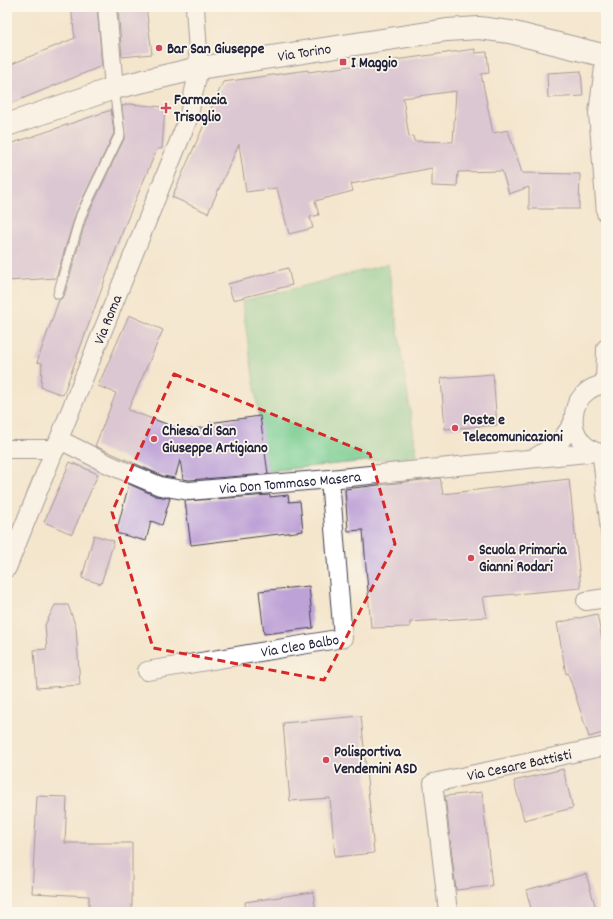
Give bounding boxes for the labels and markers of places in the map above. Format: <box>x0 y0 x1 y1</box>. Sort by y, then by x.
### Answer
place label: Bar San Giuseppe <box>167 39 265 61</box>
marker: Bar San Giuseppe <box>154 43 164 53</box>
place label: I Maggio <box>351 53 398 75</box>
marker: I Maggio <box>338 57 348 67</box>
place label: Farmacia Trisoglio <box>174 90 227 129</box>
marker: Farmacia Trisoglio <box>161 103 171 113</box>
place label: Poste e Telecomunicazioni <box>463 410 563 449</box>
place label: Chiesa di San Giuseppe Artigiano <box>162 421 268 460</box>
marker: Poste e Telecomunicazioni <box>450 423 460 433</box>
marker: Chiesa di San Giuseppe Artigiano <box>149 434 159 444</box>
place label: Scuola Primaria Gianni Rodari <box>479 540 568 579</box>
marker: Scuola Primaria Gianni Rodari <box>466 553 476 563</box>
place label: Polisportiva Vendemini ASD <box>334 742 417 781</box>
marker: Polisportiva Vendemini ASD <box>321 755 331 765</box>

